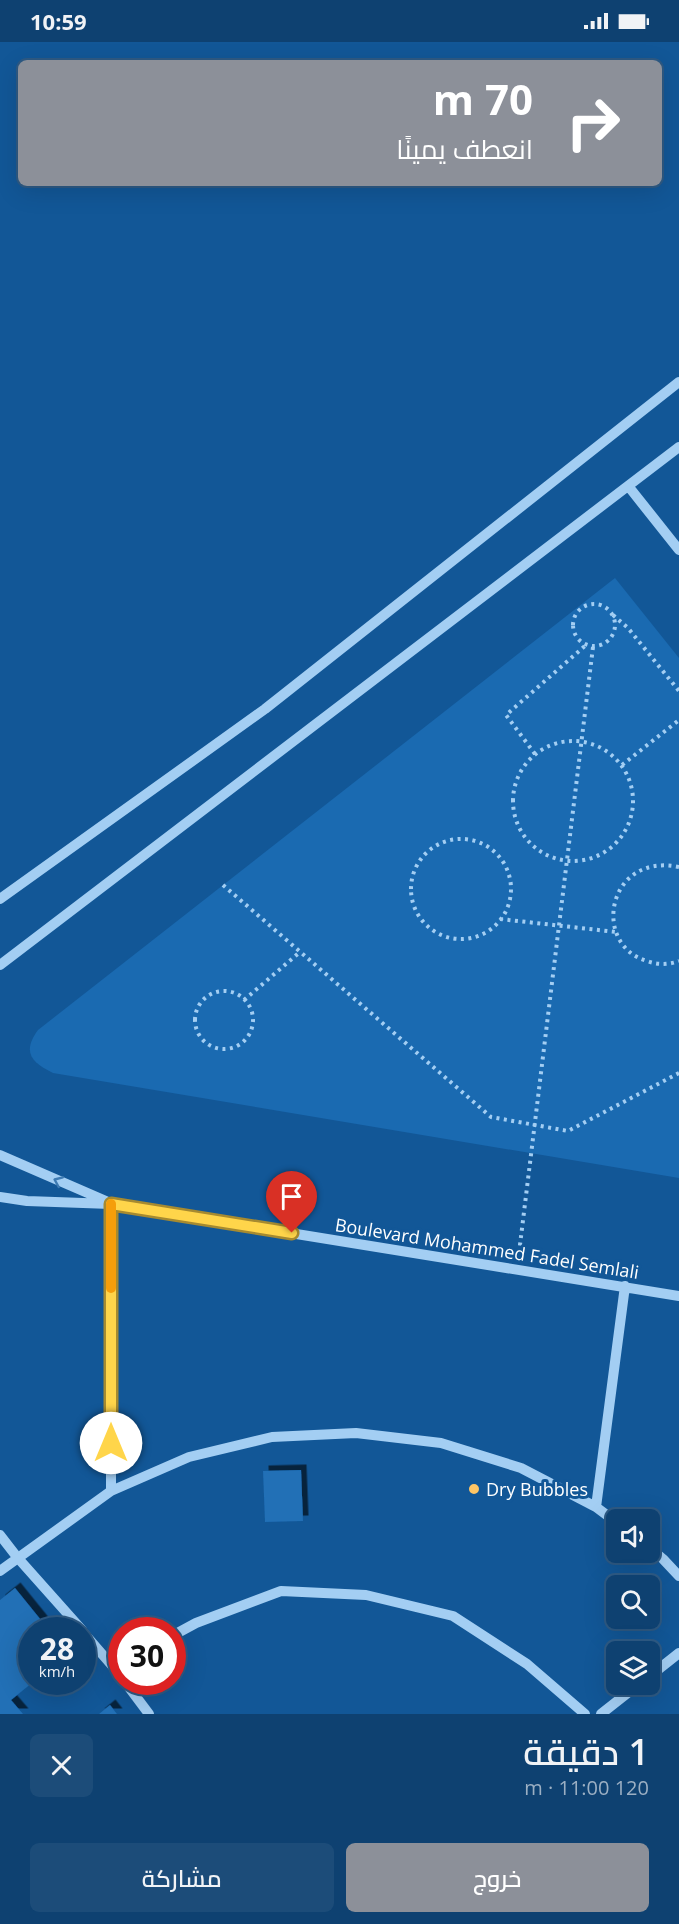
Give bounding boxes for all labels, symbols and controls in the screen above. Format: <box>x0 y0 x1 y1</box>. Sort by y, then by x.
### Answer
text: 10:59 <box>30 6 87 36</box>
text: 70 m <box>433 70 533 127</box>
icon: right <box>554 84 632 162</box>
text: انعطف يمينًا <box>396 130 533 167</box>
pin <box>266 1171 317 1233</box>
one-way arrow <box>53 1176 64 1188</box>
icon: arrive <box>275 1180 308 1213</box>
street label: Boulevard Mohammed Fadel Semlali <box>333 1212 641 1284</box>
position arrow <box>79 1411 143 1475</box>
place label: Dry Bubbles <box>486 1477 588 1501</box>
marker: Dry Bubbles <box>467 1482 481 1496</box>
map controls <box>606 1509 660 1695</box>
button: sound <box>606 1509 660 1563</box>
button: search <box>606 1575 660 1629</box>
speed limit sign: 30 <box>108 1617 186 1695</box>
text: 28 <box>40 1628 74 1669</box>
button: layers <box>606 1641 660 1695</box>
text: km/h <box>39 1661 75 1681</box>
text: 1 دقيقة <box>523 1727 649 1776</box>
button: close <box>30 1734 93 1797</box>
text: 120 m · 11:00 <box>524 1774 649 1801</box>
button: مشاركة <box>30 1843 334 1912</box>
button: خروج <box>346 1843 649 1912</box>

